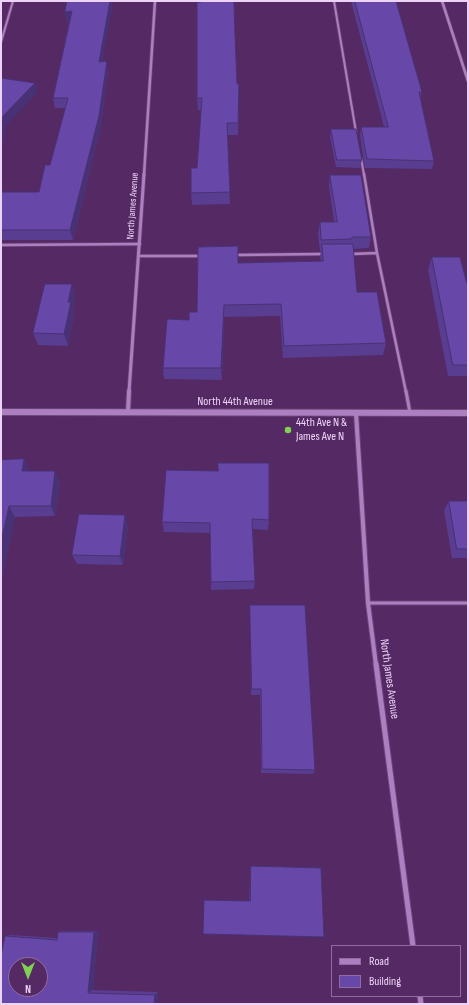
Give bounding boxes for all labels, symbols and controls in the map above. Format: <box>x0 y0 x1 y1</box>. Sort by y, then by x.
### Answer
street label: North James Avenue <box>125 172 141 240</box>
street label: North 44th Avenue <box>197 395 273 409</box>
place label: 44th Ave N & James Ave N <box>296 416 347 444</box>
marker: 44th Ave N & James Ave N <box>283 425 293 435</box>
street label: North James Avenue <box>376 638 402 720</box>
legend <box>331 945 461 997</box>
text: Road <box>369 954 389 969</box>
north arrow <box>8 957 48 997</box>
text: Building <box>369 974 401 989</box>
text: N <box>25 982 31 995</box>

